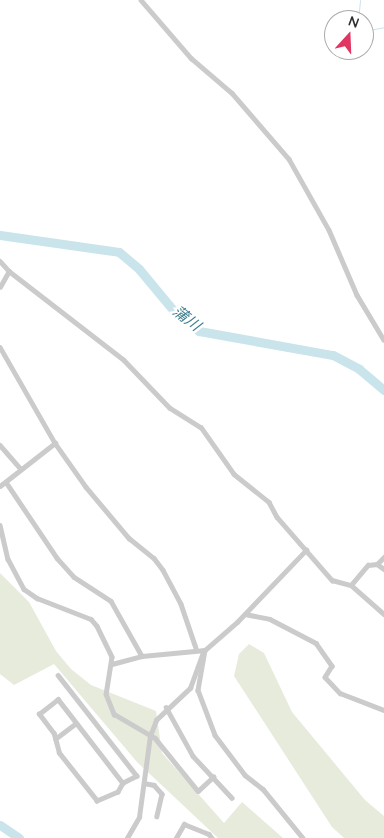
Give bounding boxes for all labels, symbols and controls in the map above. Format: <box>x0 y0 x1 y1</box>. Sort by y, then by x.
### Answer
north arrow <box>324 10 374 60</box>
text: N <box>346 12 362 32</box>
water label: 蒲川 <box>170 302 204 334</box>

